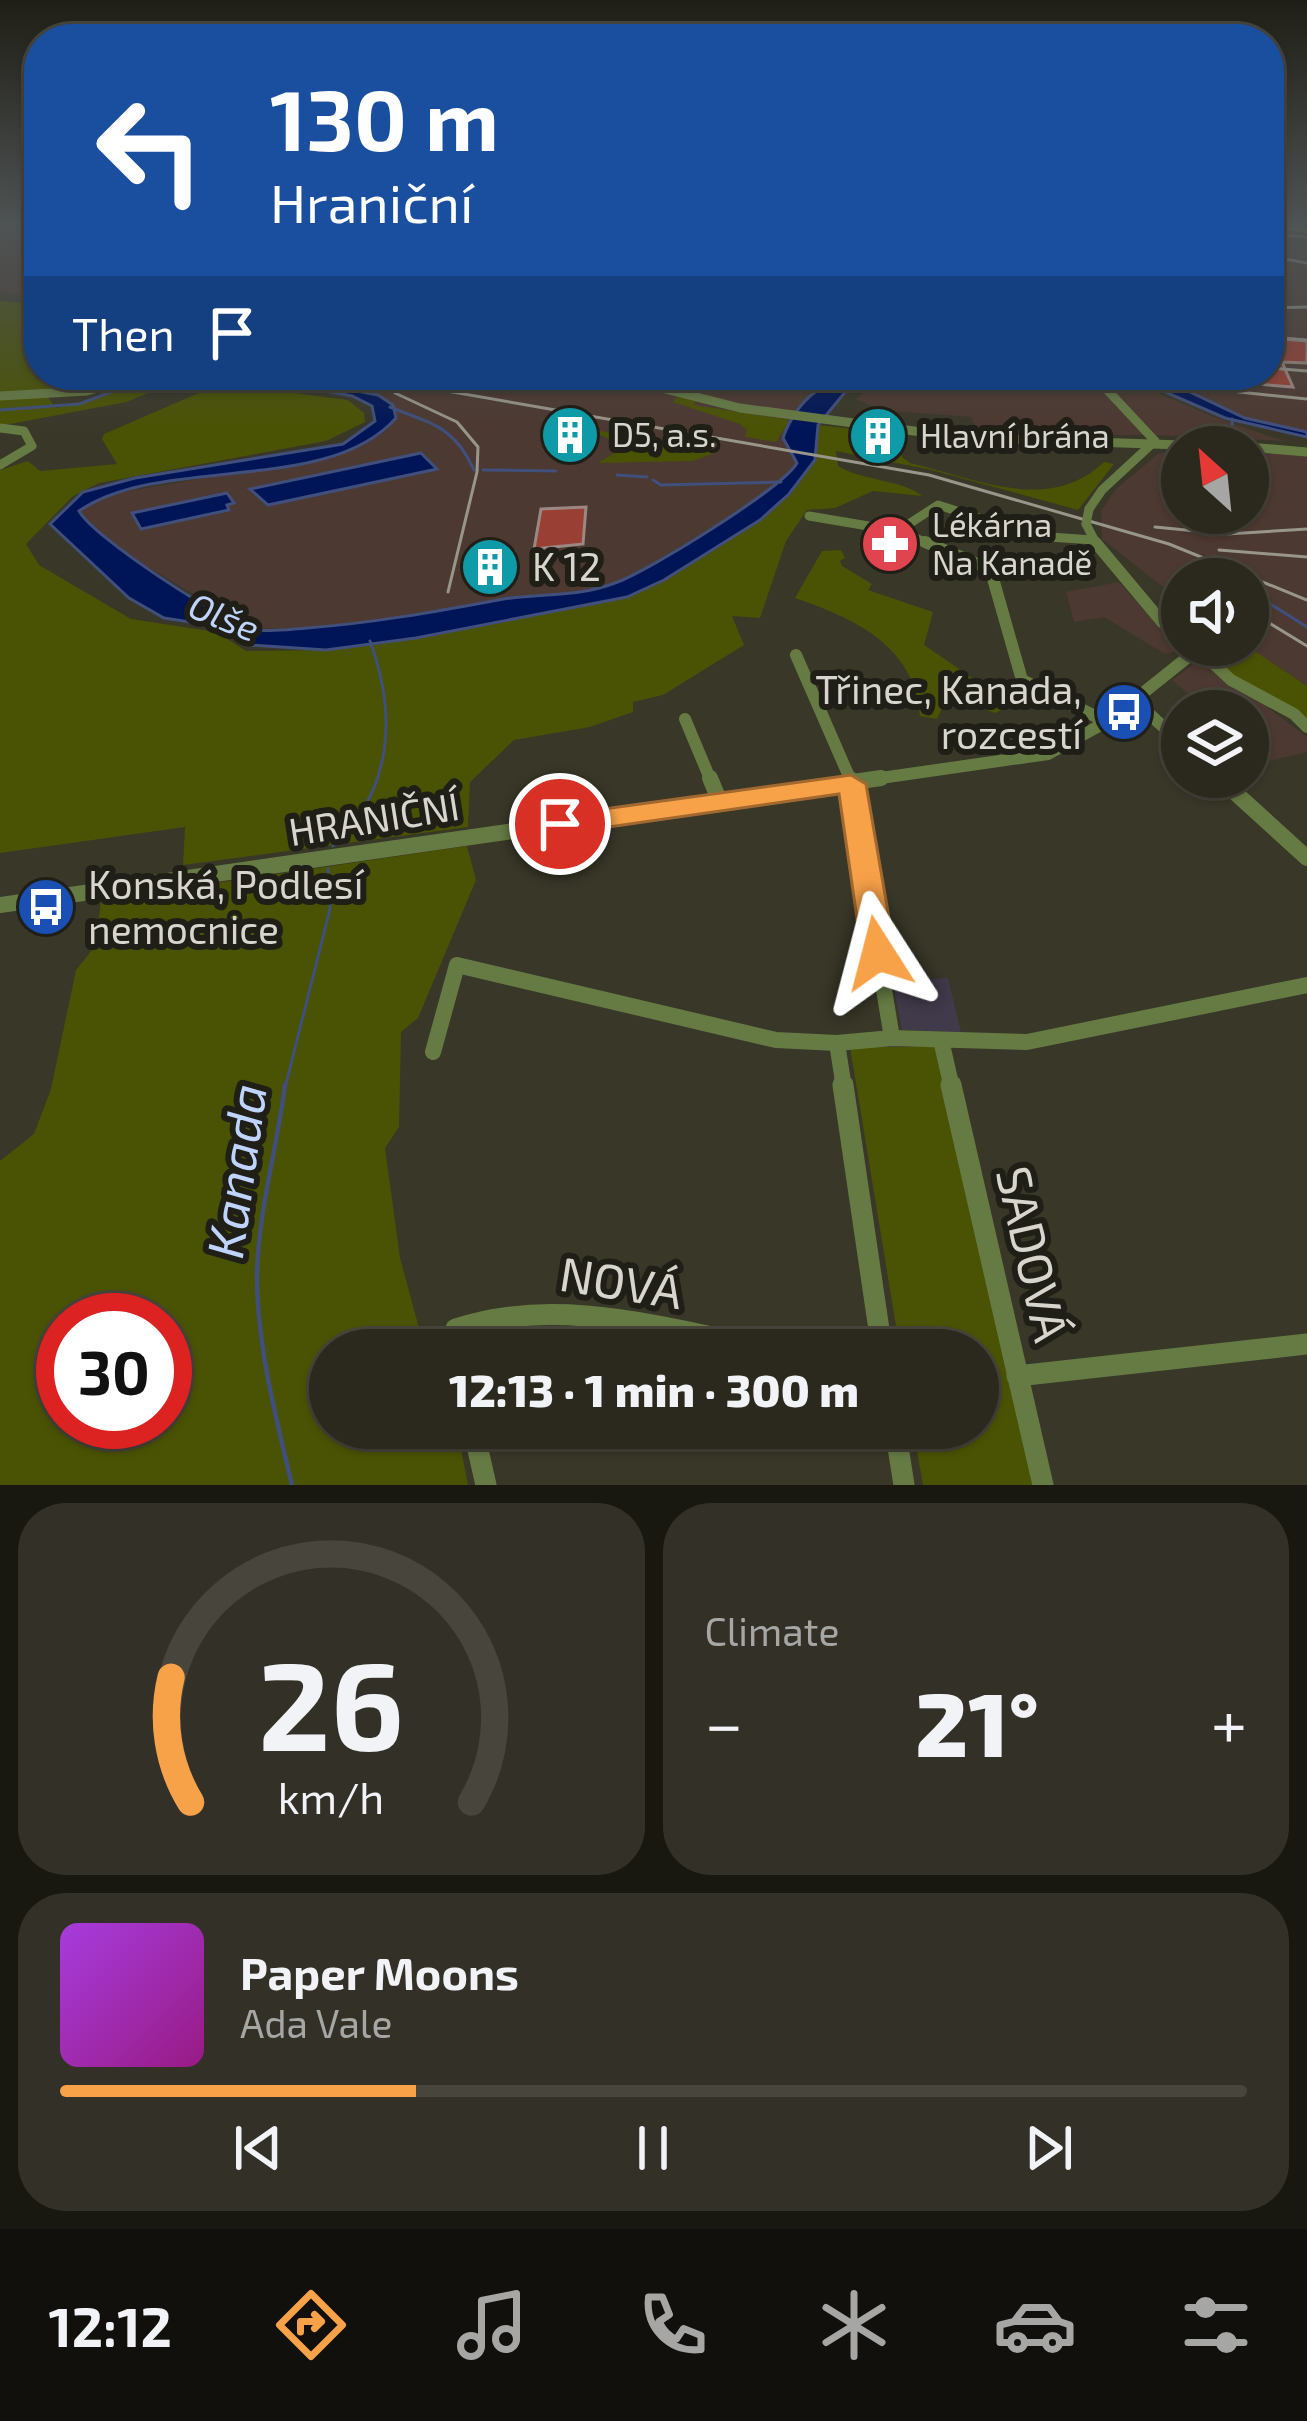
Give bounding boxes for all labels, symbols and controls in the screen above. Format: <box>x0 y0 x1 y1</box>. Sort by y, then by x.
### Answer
text: 130 m <box>270 67 499 168</box>
icon: left <box>72 72 228 228</box>
text: Hraniční <box>270 169 473 234</box>
icon: arrive <box>199 300 265 366</box>
text: Then <box>72 306 175 360</box>
building icon: D5, a.s. <box>539 404 601 466</box>
building icon: Hlavní brána <box>847 405 909 467</box>
place label: D5, a.s. <box>612 414 716 454</box>
place label: Hlavní brána <box>920 415 1110 455</box>
north arrow <box>1161 426 1269 534</box>
map controls <box>1161 426 1269 798</box>
place label: Lékárna Na Kanadě <box>932 504 1092 582</box>
pharmacy icon: Lékárna Na Kanadě <box>859 513 921 575</box>
building icon: K 12 <box>459 536 521 598</box>
place label: K 12 <box>532 542 601 589</box>
button: sound <box>1161 558 1269 666</box>
water label: Olše <box>183 582 266 649</box>
place label: Třinec, Kanada, rozcestí <box>815 665 1083 757</box>
bus stop icon: Třinec, Kanada, rozcestí <box>1093 681 1155 743</box>
button: layers <box>1161 690 1269 798</box>
pin <box>509 773 611 875</box>
street label: HRANIČNÍ <box>285 781 463 854</box>
icon: arrive <box>527 791 593 857</box>
place label: Konská, Podlesí nemocnice <box>88 860 365 952</box>
bus stop icon: Konská, Podlesí nemocnice <box>15 876 77 938</box>
position arrow <box>815 890 941 1016</box>
water label: Kanada <box>192 1079 277 1262</box>
street label: SADOVÁ <box>986 1160 1082 1347</box>
street label: NOVÁ <box>556 1243 687 1319</box>
speed limit sign: 30 <box>36 1293 192 1449</box>
text: 12:13 · 1 min · 300 m <box>449 1362 859 1416</box>
text: Climate <box>705 1607 839 1654</box>
text: 26 <box>258 1626 404 1776</box>
text: 21° <box>915 1667 1039 1775</box>
text: − <box>705 1682 743 1761</box>
text: + <box>1211 1682 1247 1761</box>
text: km/h <box>278 1771 384 1823</box>
text: Paper Moons <box>240 1945 519 1999</box>
text: Ada Vale <box>240 1999 392 2046</box>
icon: previous <box>225 2115 291 2181</box>
icon: pause <box>620 2115 686 2181</box>
icon: next <box>1016 2115 1082 2181</box>
icon: directions <box>269 2283 353 2367</box>
icon: music <box>450 2283 534 2367</box>
icon: phone <box>631 2283 715 2367</box>
icon: climate <box>812 2283 896 2367</box>
icon: car <box>993 2283 1077 2367</box>
icon: filters <box>1174 2283 1258 2367</box>
text: 12:12 <box>49 2293 172 2358</box>

